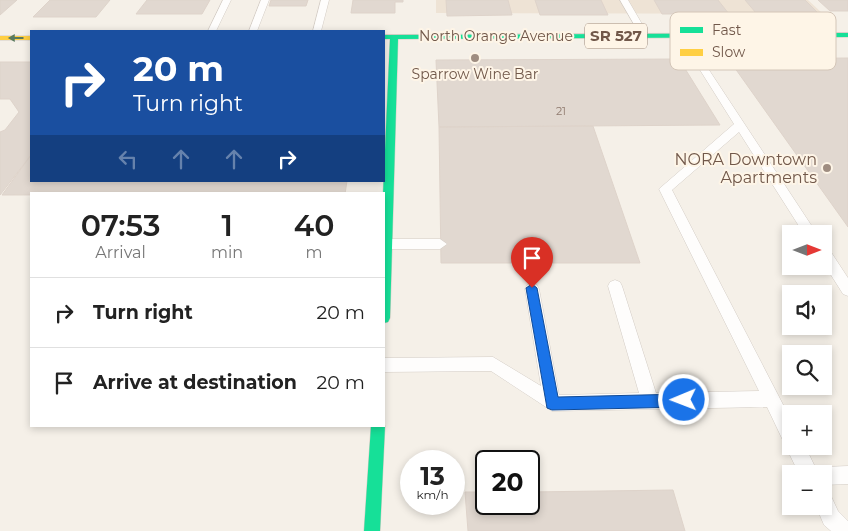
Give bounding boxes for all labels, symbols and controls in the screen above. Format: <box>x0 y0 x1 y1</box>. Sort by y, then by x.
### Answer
legend <box>670 12 836 70</box>
text: Fast <box>712 21 742 39</box>
road number: SR 527 <box>585 24 647 48</box>
street label: North Orange Avenue <box>419 27 573 45</box>
one-way arrow <box>7 34 23 42</box>
text: Slow <box>712 43 746 61</box>
text: 20 m <box>133 47 224 90</box>
icon: right <box>50 50 115 115</box>
marker: Sparrow Wine Bar <box>469 52 481 64</box>
place label: Sparrow Wine Bar <box>412 65 539 83</box>
text: Turn right <box>133 90 243 117</box>
house number: 21 <box>556 104 566 118</box>
icon: left <box>114 145 142 173</box>
icon: ahead <box>167 145 195 173</box>
icon: ahead <box>220 145 248 173</box>
icon: right <box>273 145 301 173</box>
place label: NORA Downtown Apartments <box>675 150 817 187</box>
marker: NORA Downtown Apartments <box>821 162 833 174</box>
text: 07:53 <box>81 207 160 244</box>
text: 1 <box>221 207 233 244</box>
text: 40 <box>294 207 334 244</box>
north arrow <box>782 225 832 275</box>
map controls <box>782 225 832 515</box>
pin <box>511 237 553 288</box>
text: Arrival <box>95 243 146 262</box>
text: min <box>211 243 243 262</box>
text: m <box>306 243 323 262</box>
icon: arrive <box>518 244 546 272</box>
button: sound <box>782 285 832 335</box>
icon: right <box>50 299 78 327</box>
text: Turn right <box>93 301 193 324</box>
text: 20 m <box>317 301 365 324</box>
button: search <box>782 345 832 395</box>
icon: arrive <box>50 369 78 397</box>
text: Arrive at destination <box>93 371 297 394</box>
text: 20 m <box>317 371 365 394</box>
position arrow <box>657 373 709 425</box>
button: + <box>782 405 832 455</box>
speed limit sign: 20 <box>475 450 540 515</box>
text: 13 <box>420 461 445 491</box>
button: − <box>782 465 832 515</box>
text: km/h <box>416 487 449 502</box>

